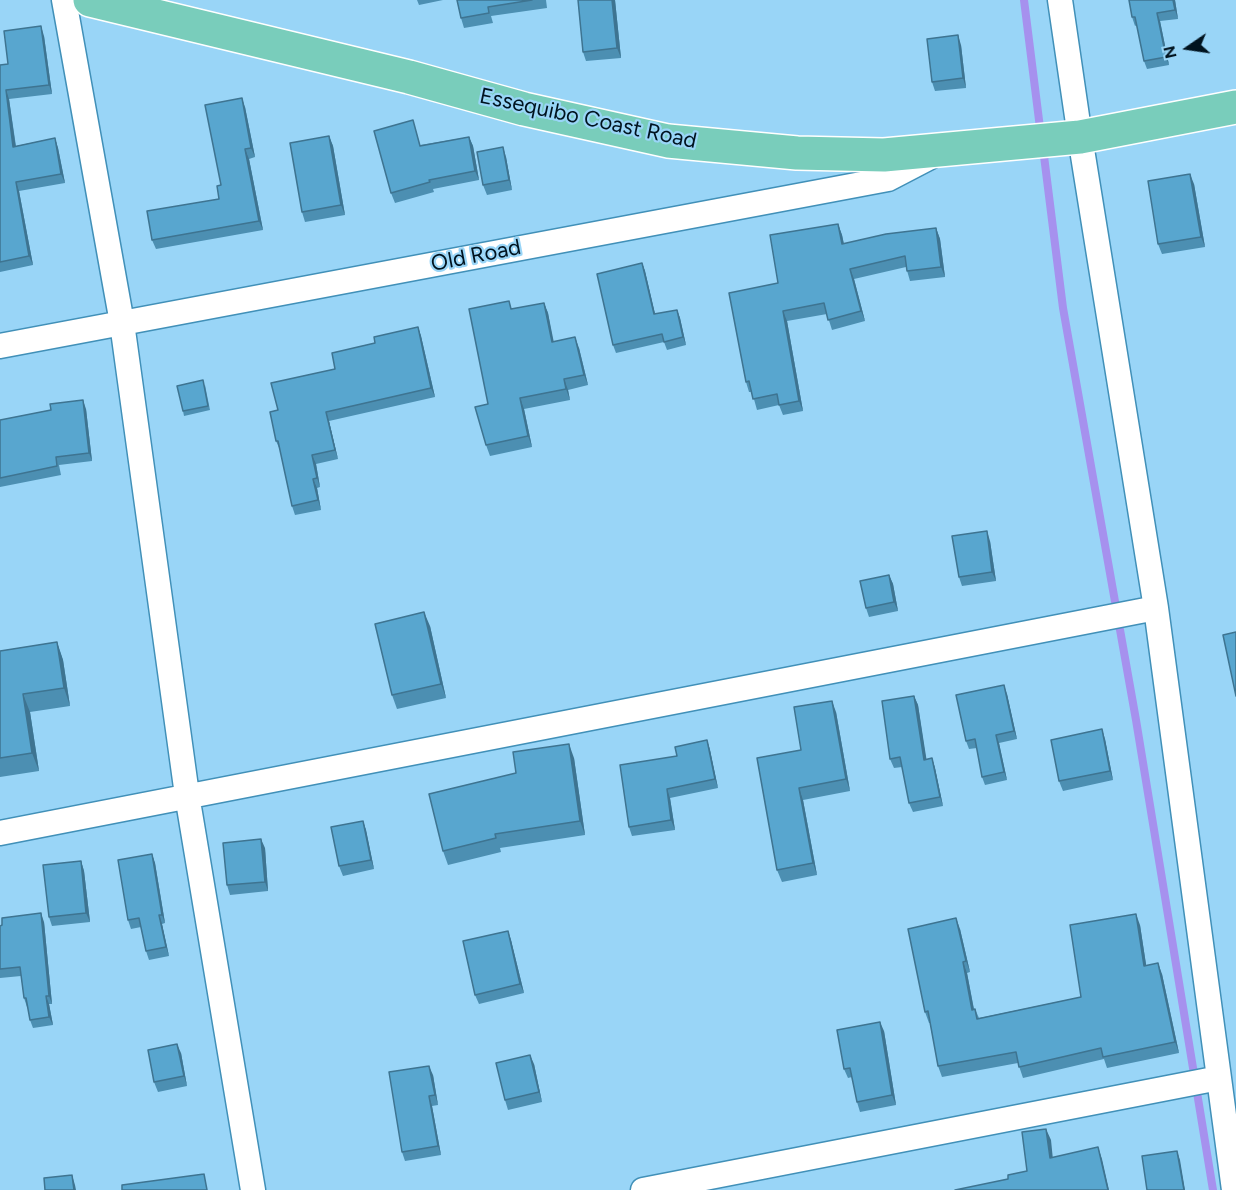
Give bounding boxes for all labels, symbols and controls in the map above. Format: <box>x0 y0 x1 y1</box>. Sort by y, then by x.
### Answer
north arrow <box>1158 18 1218 78</box>
text: N <box>1159 44 1181 60</box>
street label: Essequibo Coast Road <box>477 83 699 155</box>
street label: Old Road <box>429 234 523 278</box>

